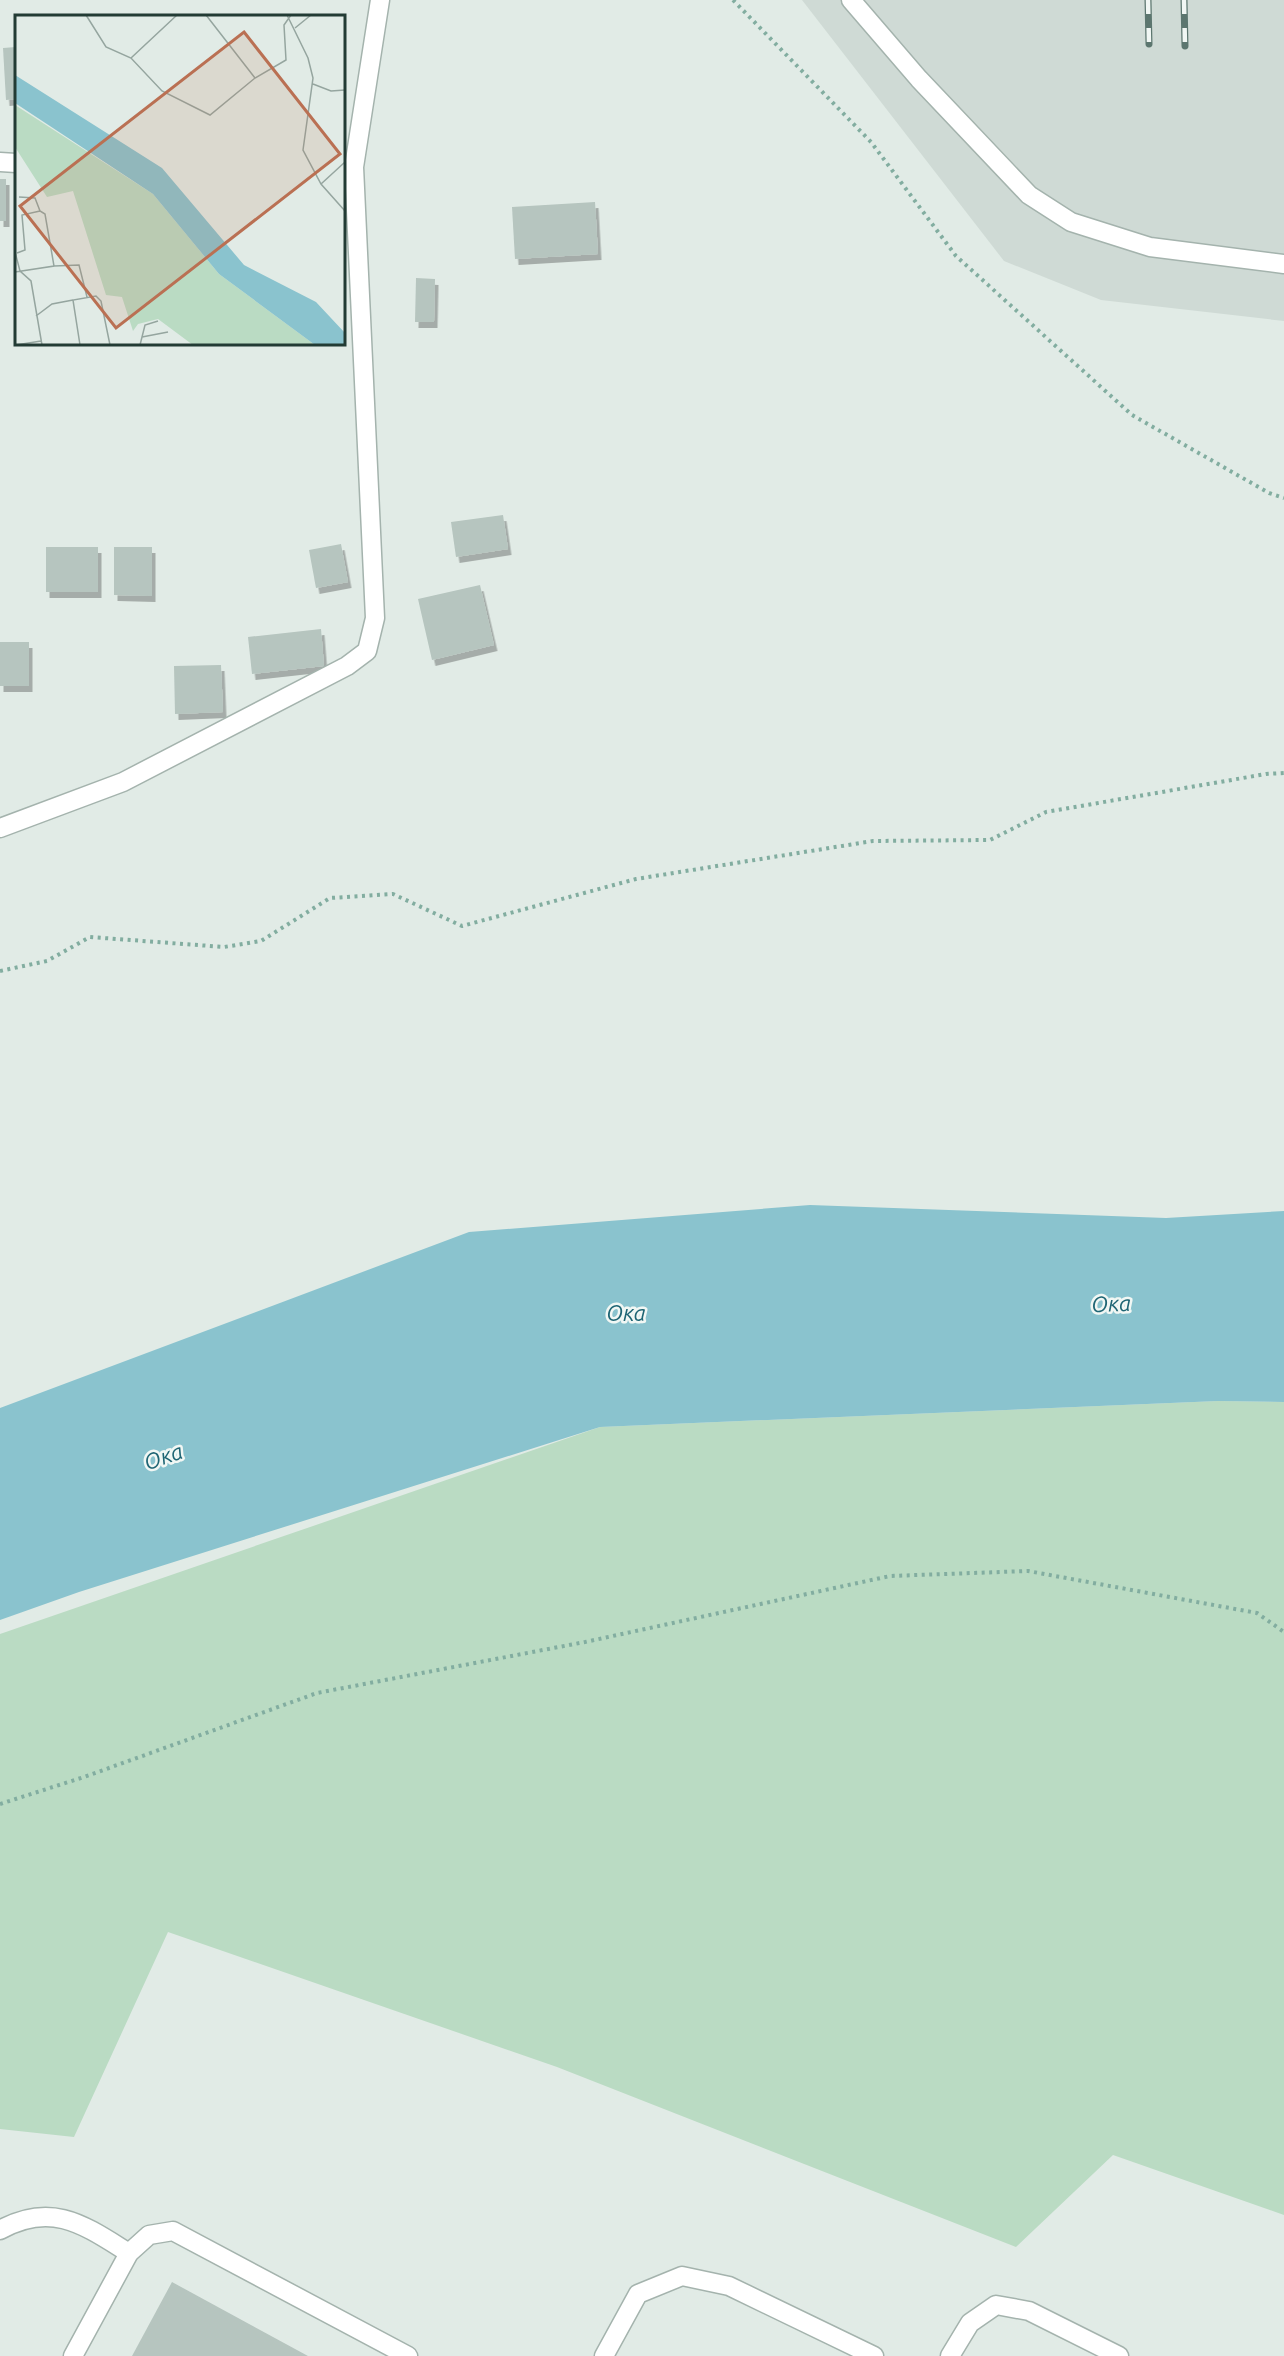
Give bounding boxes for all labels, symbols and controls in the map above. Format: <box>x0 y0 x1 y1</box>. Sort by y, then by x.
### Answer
inset map <box>15 15 345 345</box>
water label: Ока <box>1091 1290 1131 1316</box>
water label: Ока <box>606 1300 646 1325</box>
water label: Ока <box>140 1438 186 1474</box>

